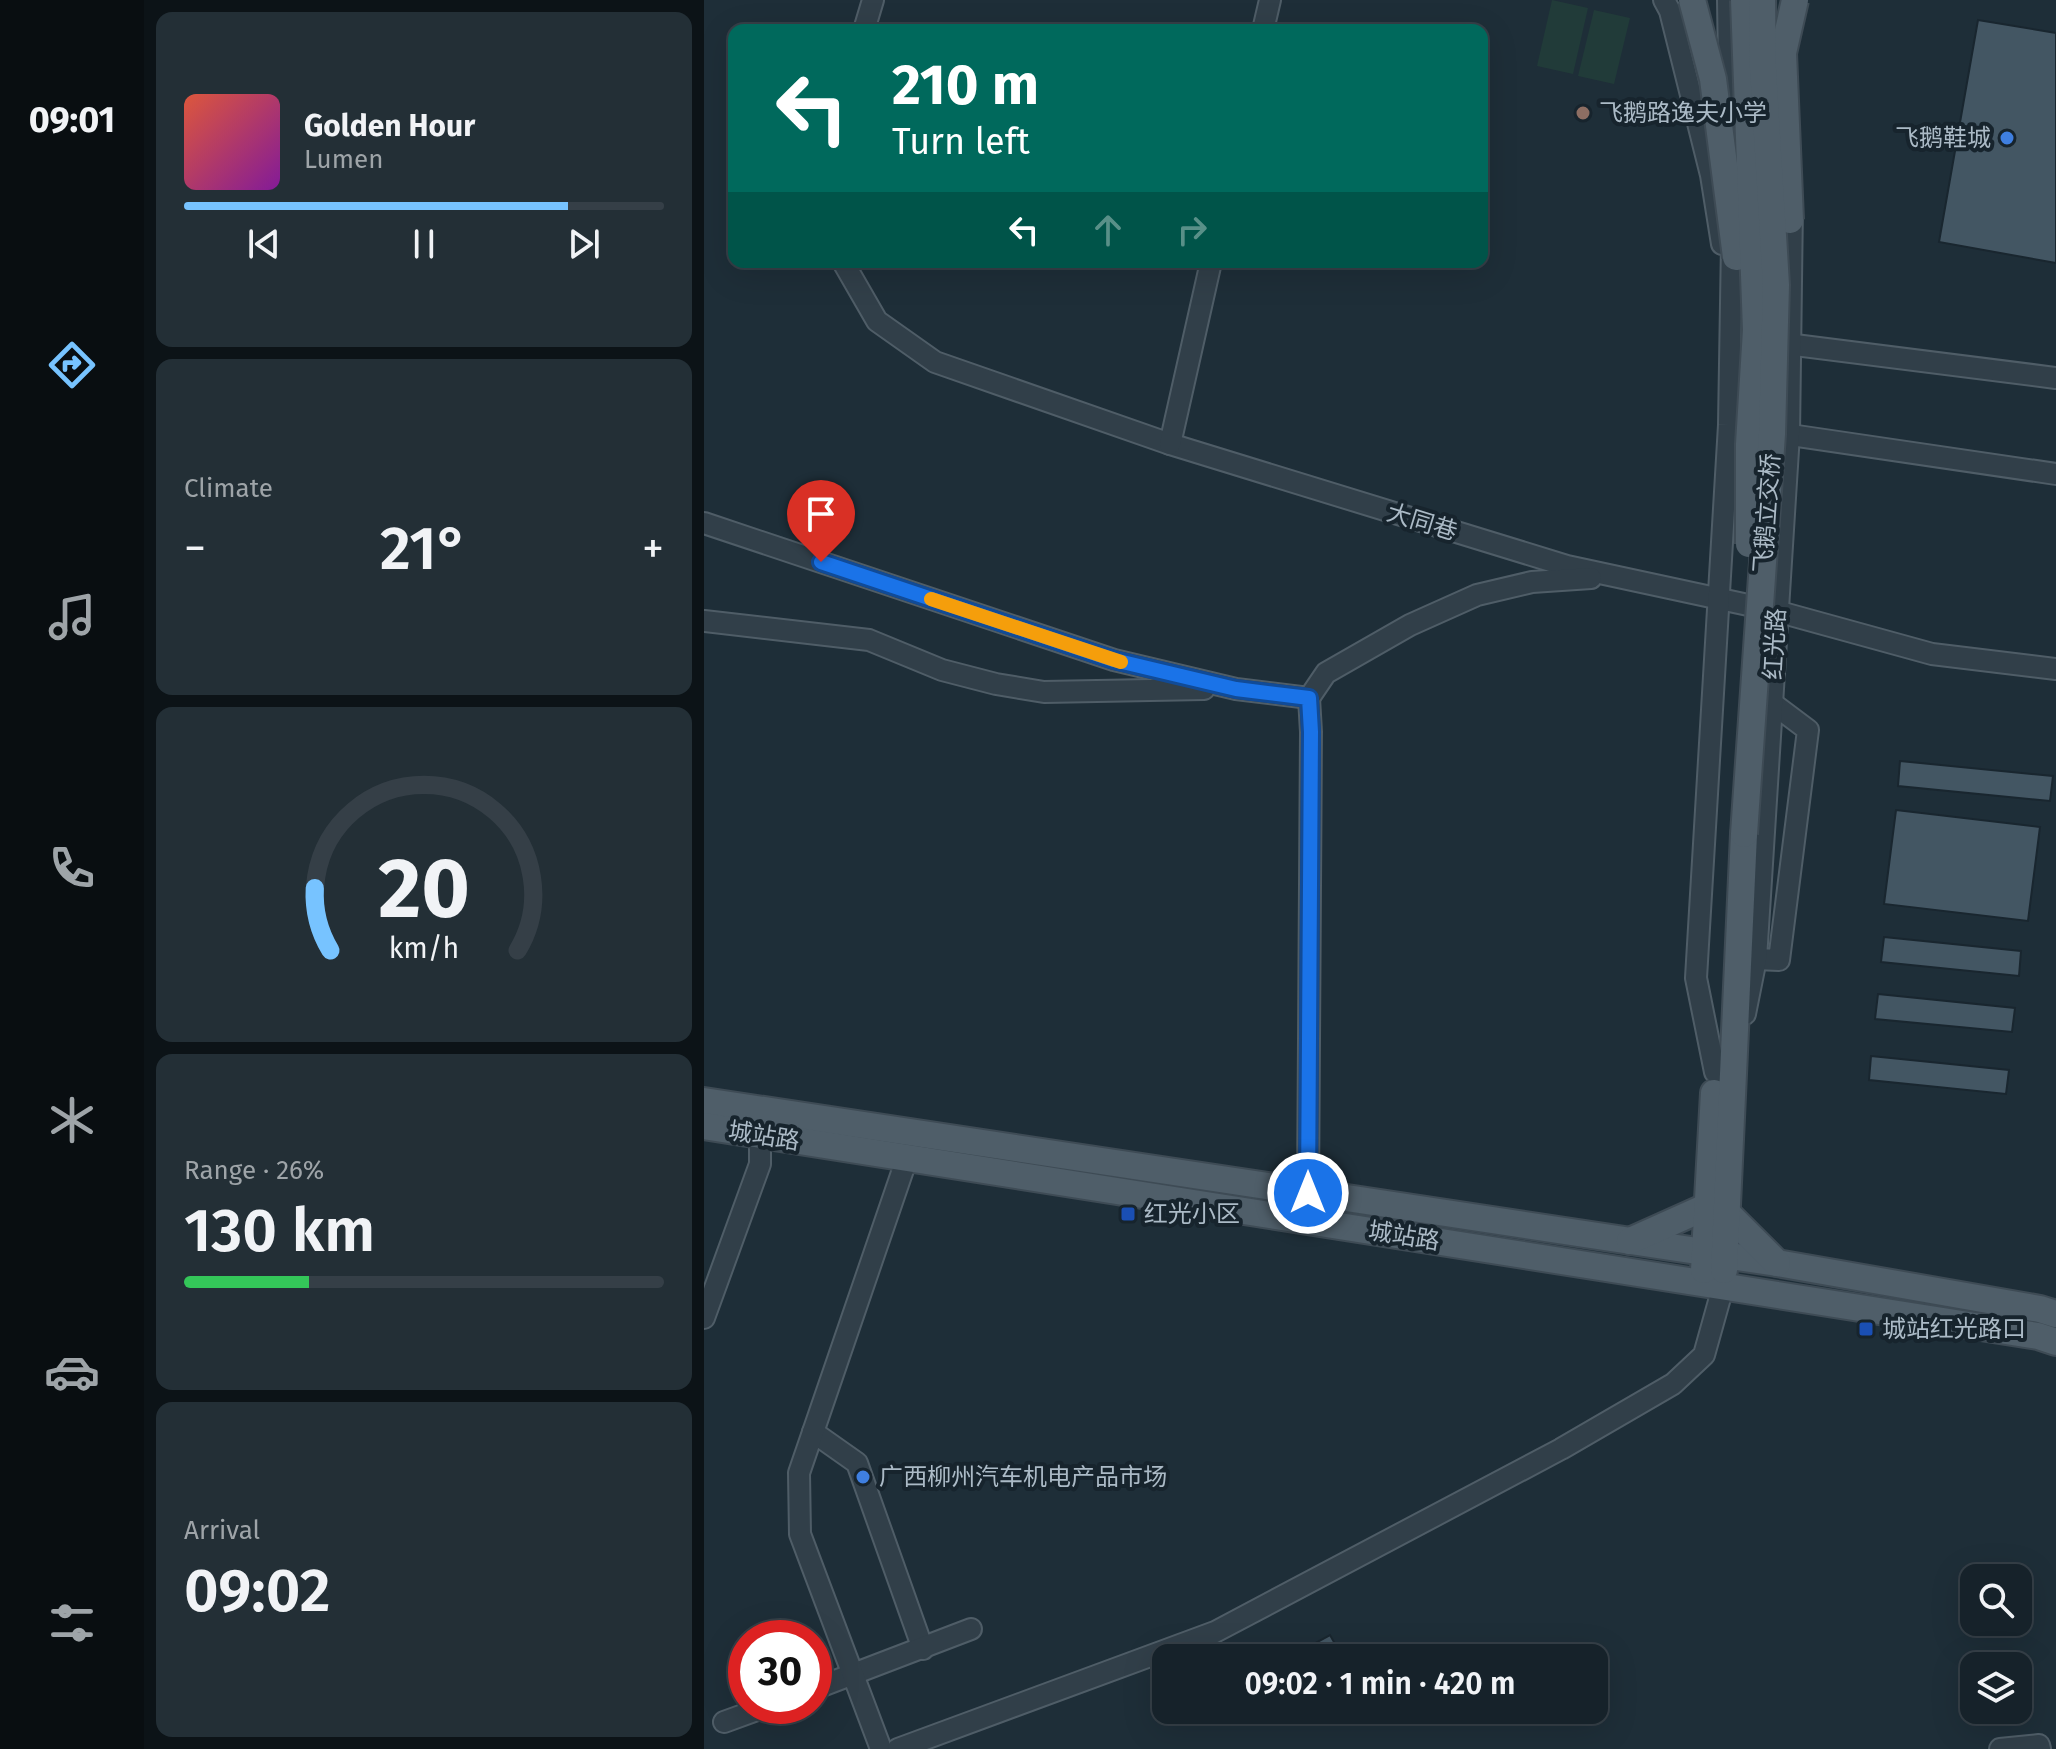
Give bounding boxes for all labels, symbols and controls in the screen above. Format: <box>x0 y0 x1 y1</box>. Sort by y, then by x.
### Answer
text: 210 m <box>892 52 1039 119</box>
icon: left <box>760 56 864 160</box>
text: 09:01 <box>29 98 115 142</box>
place label: 飞鹅路逸夫小学 <box>1599 99 1767 127</box>
marker: 飞鹅路逸夫小学 <box>1574 104 1592 122</box>
text: Golden Hour <box>304 108 475 144</box>
text: Turn left <box>892 120 1030 164</box>
place label: 飞鹅鞋城 <box>1895 124 1991 152</box>
marker: 飞鹅鞋城 <box>1998 129 2016 147</box>
text: Lumen <box>304 144 383 175</box>
icon: left <box>1002 208 1046 252</box>
icon: ahead <box>1086 208 1130 252</box>
icon: right <box>1170 208 1214 252</box>
icon: previous <box>242 222 286 266</box>
icon: pause <box>402 222 446 266</box>
icon: next <box>562 222 606 266</box>
icon: directions <box>44 337 100 393</box>
street label: 飞鹅立交桥 <box>1749 452 1785 574</box>
text: Climate <box>184 473 273 504</box>
pin <box>787 480 855 562</box>
icon: arrive <box>799 492 843 536</box>
street label: 大同巷 <box>1383 498 1461 546</box>
text: 21° <box>380 513 468 585</box>
text: − <box>184 522 206 575</box>
text: + <box>642 522 664 575</box>
icon: music <box>44 589 100 645</box>
street label: 红光路 <box>1759 607 1791 681</box>
text: 20 <box>378 838 470 938</box>
icon: phone <box>44 840 100 896</box>
text: km/h <box>389 931 459 966</box>
icon: climate <box>44 1092 100 1148</box>
street label: 城站路 <box>726 1117 802 1155</box>
position arrow <box>1266 1151 1350 1235</box>
text: Range · 26% <box>184 1155 324 1186</box>
text: 130 km <box>184 1195 375 1267</box>
place label: 红光小区 <box>1144 1200 1240 1228</box>
marker: 红光小区 <box>1119 1205 1137 1223</box>
street label: 城站路 <box>1366 1217 1442 1255</box>
place label: 城站红光路口 <box>1882 1315 2026 1343</box>
marker: 城站红光路口 <box>1857 1320 1875 1338</box>
icon: car <box>44 1344 100 1400</box>
place label: 广西柳州汽车机电产品市场 <box>879 1463 1167 1491</box>
marker: 广西柳州汽车机电产品市场 <box>854 1468 872 1486</box>
text: Arrival <box>184 1515 260 1546</box>
text: 09:02 <box>184 1555 330 1627</box>
map controls <box>1960 1564 2032 1724</box>
button: search <box>1960 1564 2032 1636</box>
icon: filters <box>44 1595 100 1651</box>
speed limit sign: 30 <box>728 1620 832 1724</box>
button: layers <box>1960 1652 2032 1724</box>
text: 09:02 · 1 min · 420 m <box>1245 1666 1515 1702</box>

